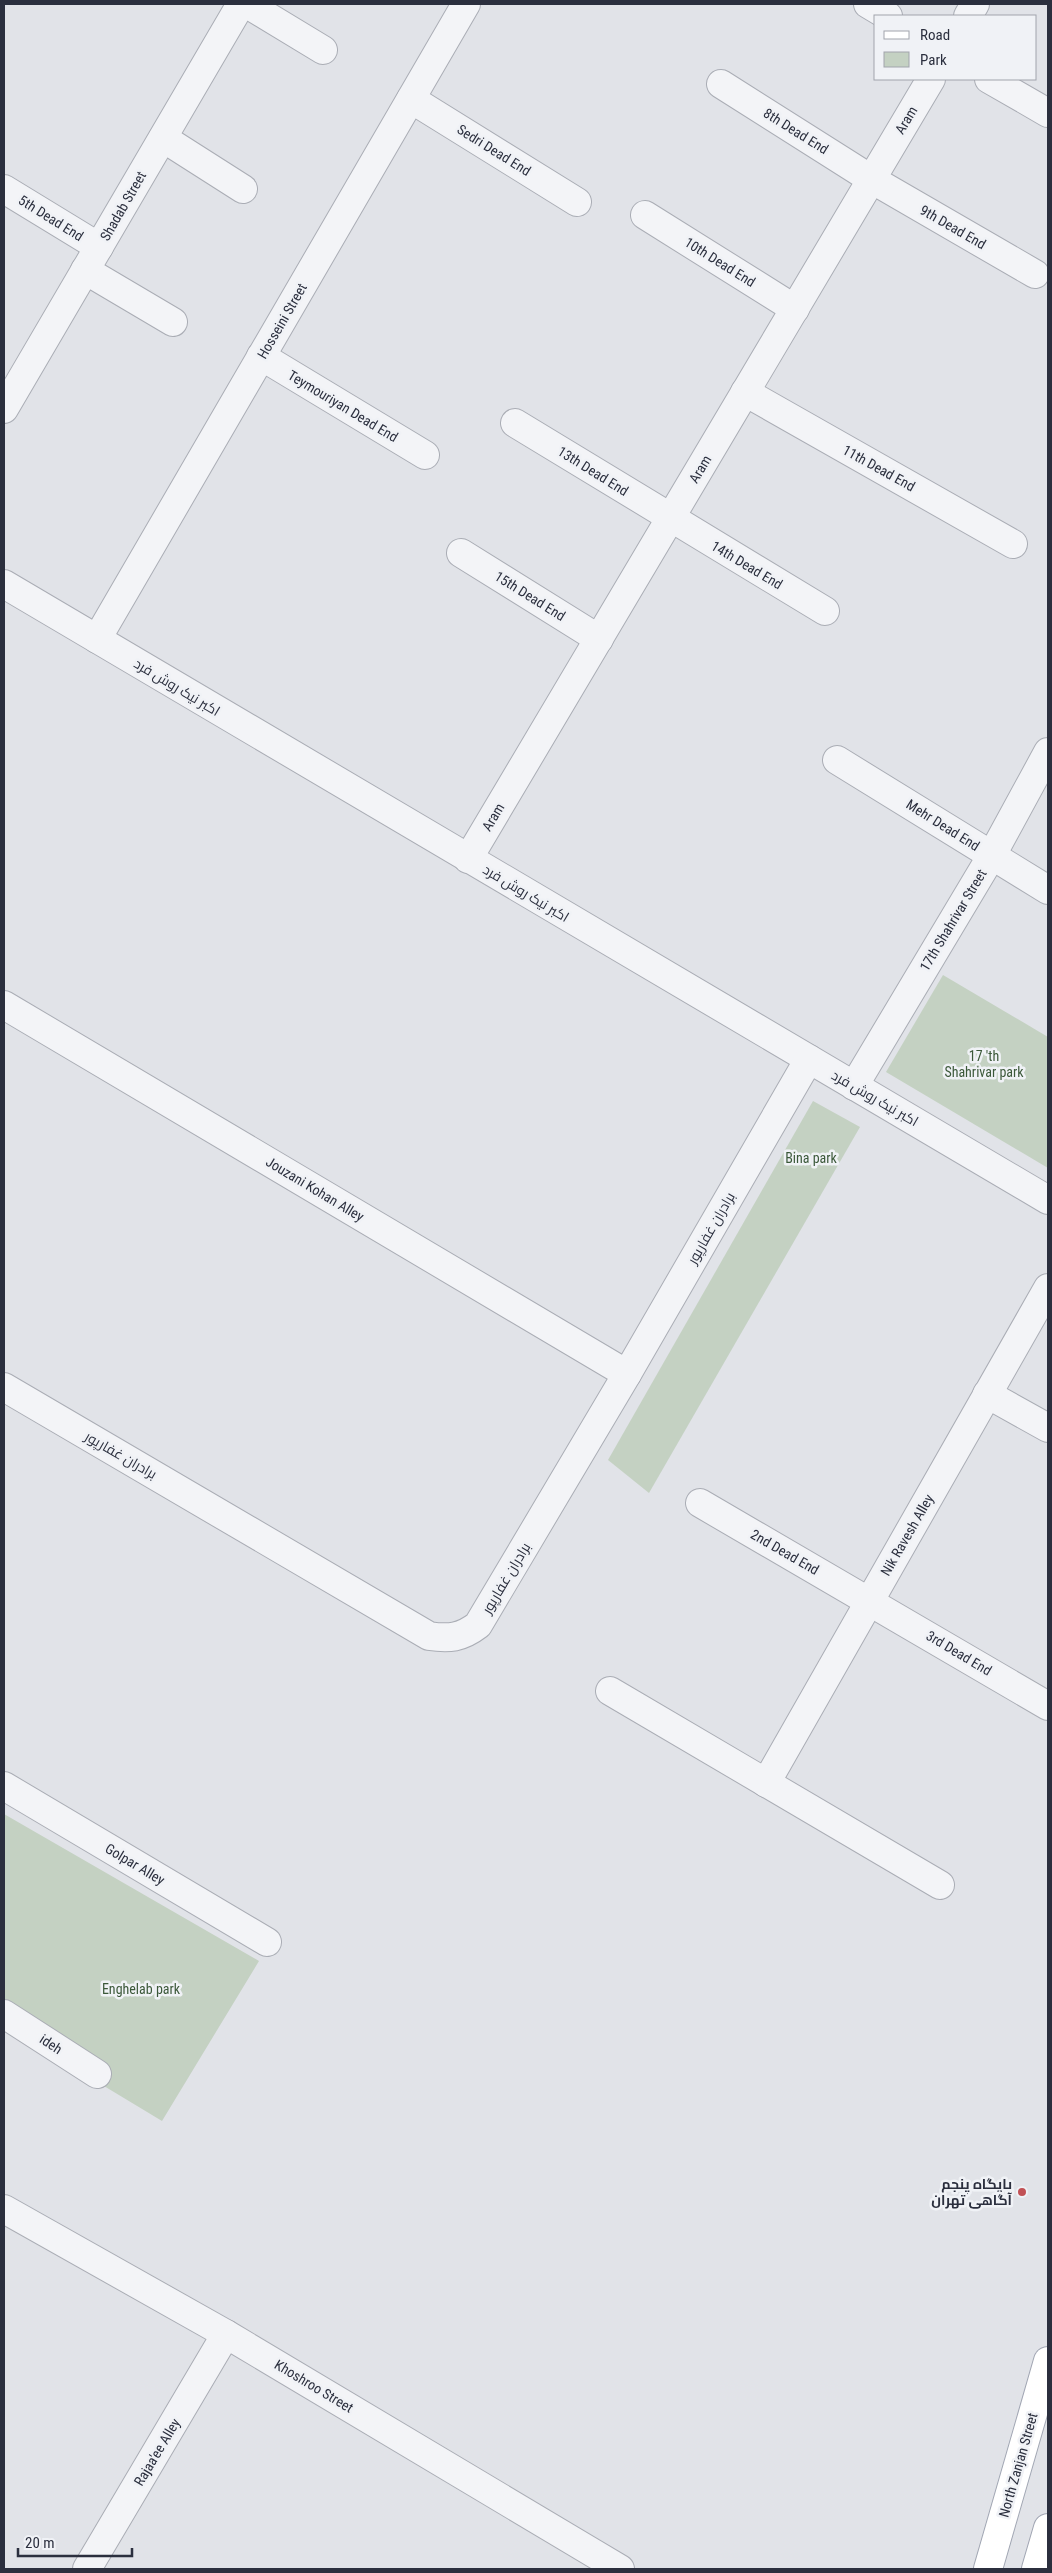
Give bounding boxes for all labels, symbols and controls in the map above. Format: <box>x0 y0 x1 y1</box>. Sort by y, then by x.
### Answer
legend <box>874 15 1037 80</box>
text: Road <box>920 26 950 44</box>
text: Park <box>920 51 947 69</box>
street label: Aram <box>892 103 920 137</box>
street label: 8th Dead End <box>761 105 831 157</box>
street label: Sedri Dead End <box>454 121 534 179</box>
street label: Shadab Street <box>97 169 149 243</box>
street label: 5th Dead End <box>16 192 86 244</box>
street label: 9th Dead End <box>917 202 989 252</box>
street label: 10th Dead End <box>682 234 758 290</box>
street label: Hosseini Street <box>254 281 310 361</box>
street label: Teymouriyan Dead End <box>285 367 401 445</box>
street label: 11th Dead End <box>840 442 918 494</box>
street label: 13th Dead End <box>555 443 631 499</box>
street label: Aram <box>686 452 714 486</box>
street label: 14th Dead End <box>709 538 785 592</box>
street label: 15th Dead End <box>492 568 568 624</box>
street label: اکبر نیک روش فرد <box>131 655 223 719</box>
street label: Mehr Dead End <box>903 796 983 854</box>
street label: Aram <box>479 800 507 834</box>
street label: اکبر نیک روش فرد <box>480 861 572 925</box>
street label: 17th Shahrivar Street <box>916 866 990 974</box>
park label: 17 'th Shahrivar park <box>944 1048 1024 1080</box>
street label: اکبر نیک روش فرد <box>829 1067 921 1129</box>
park label: Bina park <box>785 1150 838 1166</box>
street label: Jouzani Kohan Alley <box>263 1153 367 1225</box>
street label: برادران غفارپور <box>684 1189 740 1269</box>
street label: برادران غفارپور <box>80 1428 160 1484</box>
street label: Nik Ravesh Alley <box>877 1491 937 1578</box>
street label: 2nd Dead End <box>748 1526 822 1578</box>
street label: برادران غفارپور <box>478 1540 535 1618</box>
street label: 3rd Dead End <box>923 1627 995 1679</box>
street label: Golpar Alley <box>102 1840 168 1888</box>
park label: Enghelab park <box>102 1981 181 1997</box>
street label: ideh <box>37 2031 65 2057</box>
place label: پایگاه پنجم آگاهی تهران <box>931 2176 1013 2209</box>
marker: پایگاه پنجم آگاهی تهران <box>1016 2186 1028 2198</box>
street label: Khoshroo Street <box>272 2356 356 2416</box>
street label: North Zanjan Street <box>995 2411 1041 2519</box>
street label: Rajaa'ee Alley <box>131 2415 183 2488</box>
scale bar <box>18 2526 131 2558</box>
text: 20 m <box>25 2534 55 2552</box>

